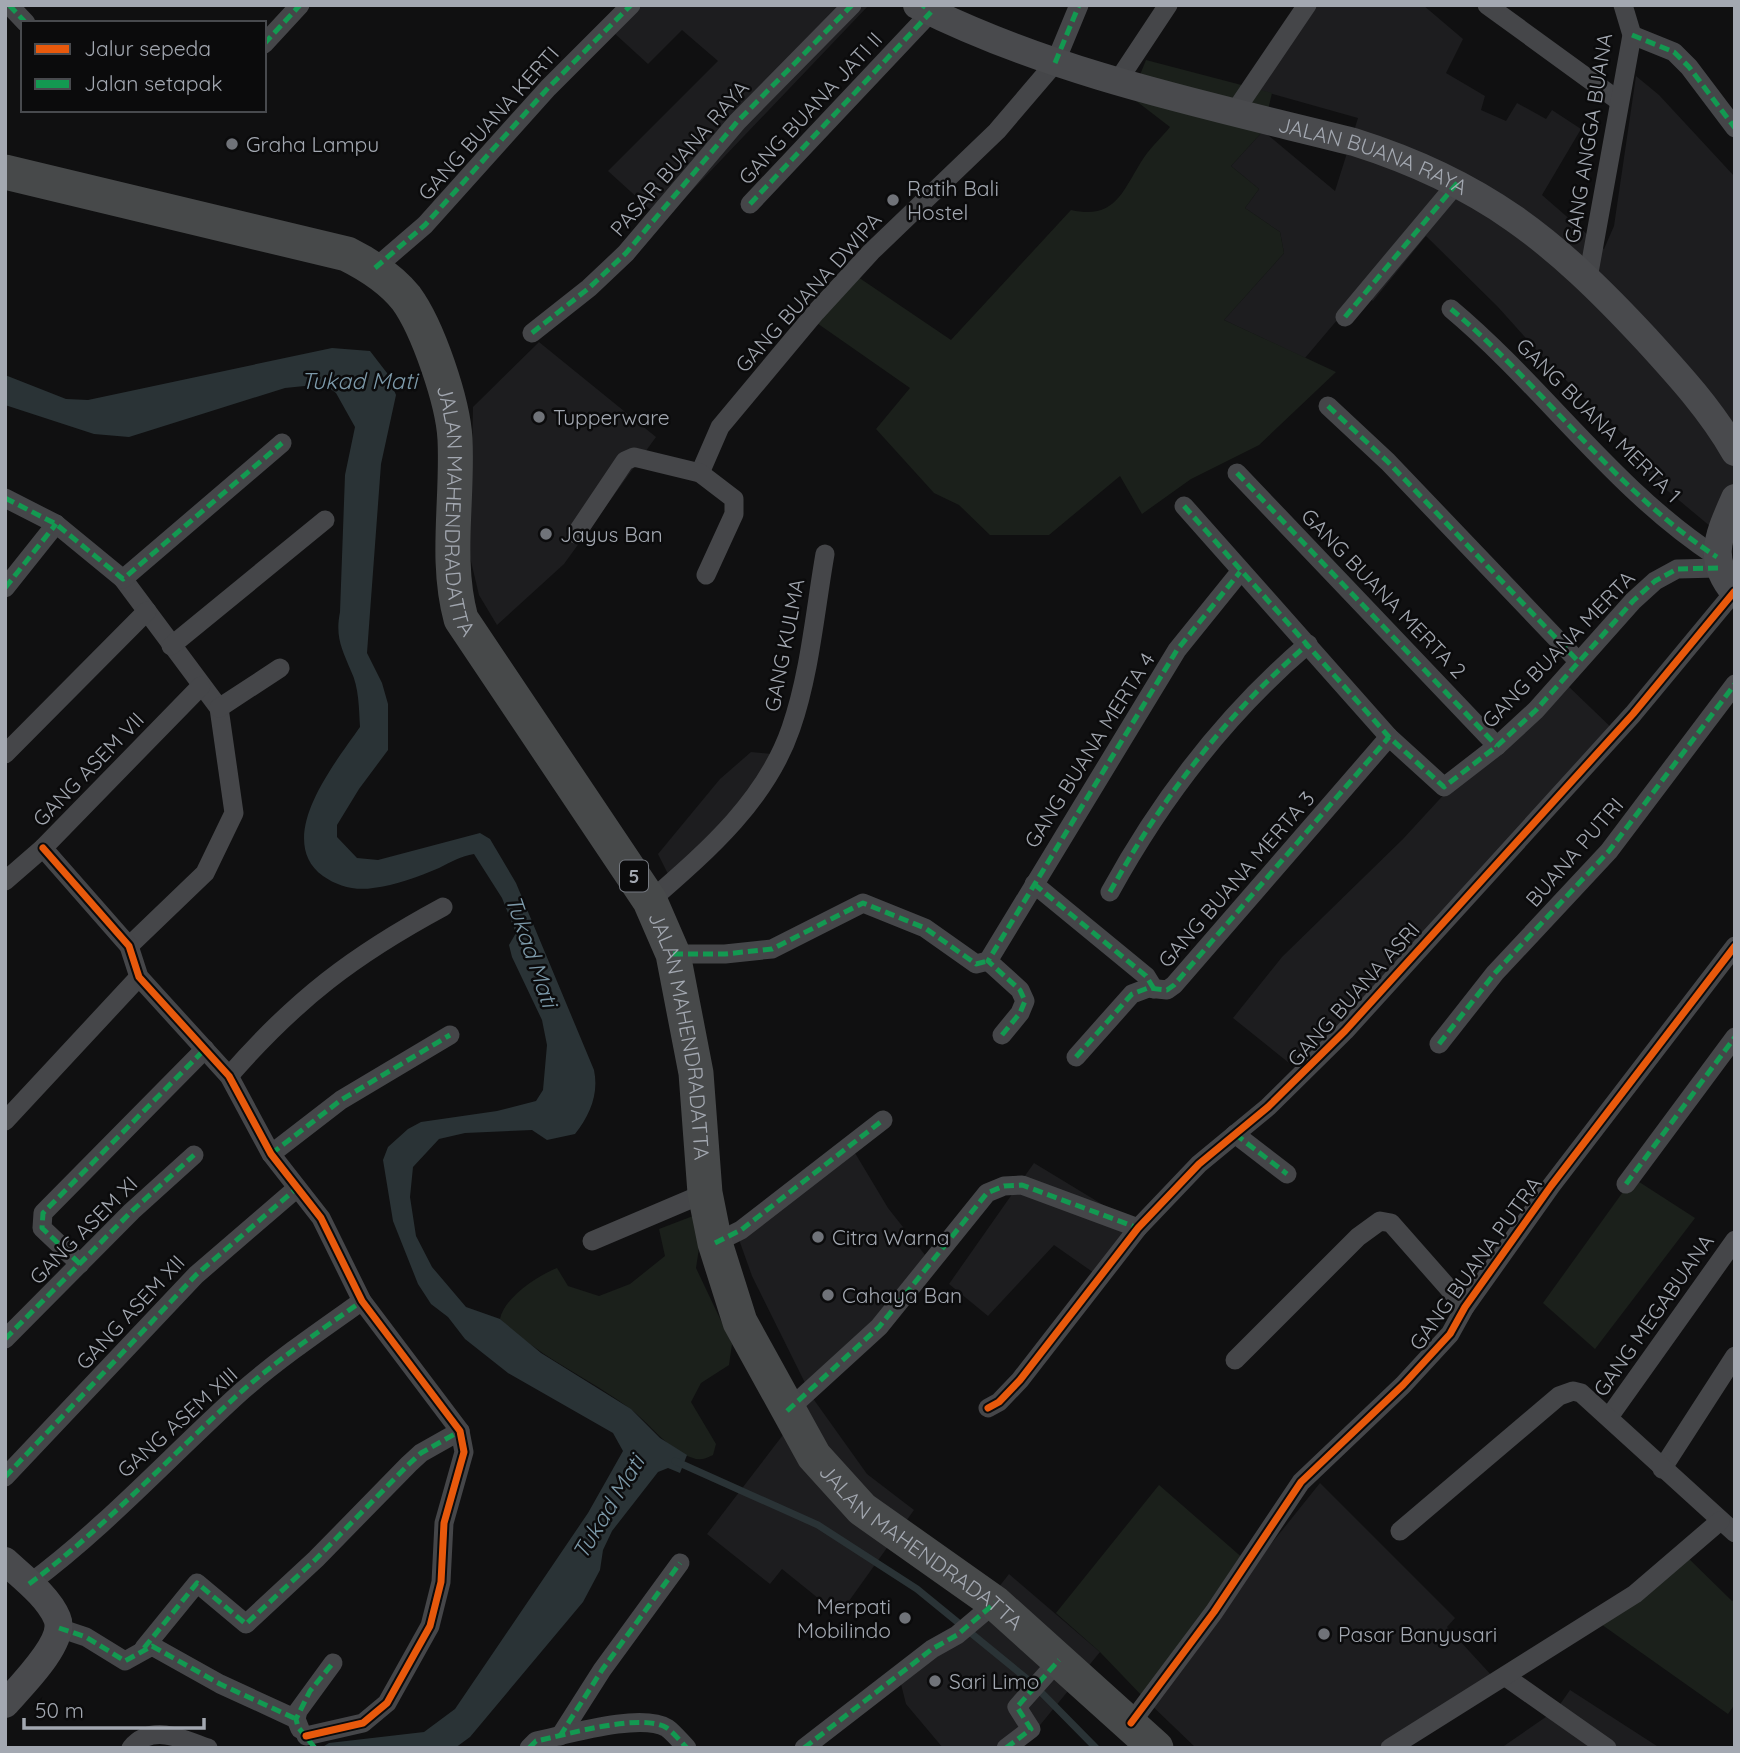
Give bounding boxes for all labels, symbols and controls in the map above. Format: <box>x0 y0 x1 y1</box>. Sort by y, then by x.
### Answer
legend <box>21 21 266 112</box>
street label: GANG BUANA JATI II <box>733 26 887 190</box>
street label: GANG ANGGA BUANA <box>1559 31 1617 245</box>
text: Jalur sepeda <box>84 35 211 61</box>
street label: GANG BUANA KERTI <box>412 41 564 205</box>
text: Jalan setapak <box>84 70 222 96</box>
street label: PASAR BUANA RAYA <box>604 75 754 241</box>
street label: JALAN BUANA RAYA <box>1276 111 1472 200</box>
place label: Graha Lampu <box>246 131 379 157</box>
marker: Graha Lampu <box>224 136 240 152</box>
place label: Ratih Bali Hostel <box>907 175 999 225</box>
marker: Ratih Bali Hostel <box>885 192 901 208</box>
street label: GANG BUANA DWIPA <box>729 207 887 377</box>
street label: GANG BUANA MERTA 1 <box>1511 332 1687 508</box>
water label: Tukad Mati <box>301 366 420 395</box>
street label: JALAN MAHENDRADATTA <box>432 382 482 641</box>
place label: Tupperware <box>553 404 670 430</box>
marker: Tupperware <box>531 409 547 425</box>
street label: GANG BUANA MERTA 2 <box>1296 503 1472 683</box>
place label: Jayus Ban <box>560 521 663 547</box>
marker: Jayus Ban <box>538 526 554 542</box>
street label: GANG BUANA MERTA <box>1476 565 1640 733</box>
street label: GANG KULMA <box>758 576 810 714</box>
street label: GANG BUANA MERTA 4 <box>1018 647 1160 853</box>
street label: GANG ASEM VII <box>27 706 149 832</box>
street label: GANG BUANA MERTA 3 <box>1152 785 1320 973</box>
street label: BUANA PUTRI <box>1520 792 1628 912</box>
road number: 5 <box>620 860 648 891</box>
water label: Tukad Mati <box>499 891 566 1014</box>
street label: JALAN MAHENDRADATTA <box>643 908 715 1161</box>
street label: GANG BUANA ASRI <box>1281 917 1425 1071</box>
street label: GANG ASEM XI <box>24 1171 142 1289</box>
street label: GANG BUANA PUTRA <box>1403 1171 1547 1355</box>
place label: Citra Warna <box>832 1224 949 1250</box>
marker: Citra Warna <box>810 1229 826 1245</box>
street label: GANG MEGABUANA <box>1587 1229 1719 1401</box>
street label: GANG ASEM XII <box>70 1249 190 1375</box>
place label: Cahaya Ban <box>842 1282 962 1308</box>
marker: Cahaya Ban <box>820 1287 836 1303</box>
street label: GANG ASEM XIII <box>112 1361 242 1483</box>
water label: Tukad Mati <box>566 1447 652 1564</box>
street label: JALAN MAHENDRADATTA <box>814 1458 1029 1635</box>
place label: Merpati Mobilindo <box>797 1593 891 1643</box>
marker: Merpati Mobilindo <box>897 1610 913 1626</box>
place label: Pasar Banyusari <box>1338 1621 1497 1647</box>
marker: Pasar Banyusari <box>1316 1626 1332 1642</box>
place label: Sari Limo <box>949 1668 1039 1694</box>
marker: Sari Limo <box>927 1673 943 1689</box>
scale bar <box>24 1686 205 1730</box>
text: 50 m <box>35 1697 84 1723</box>

